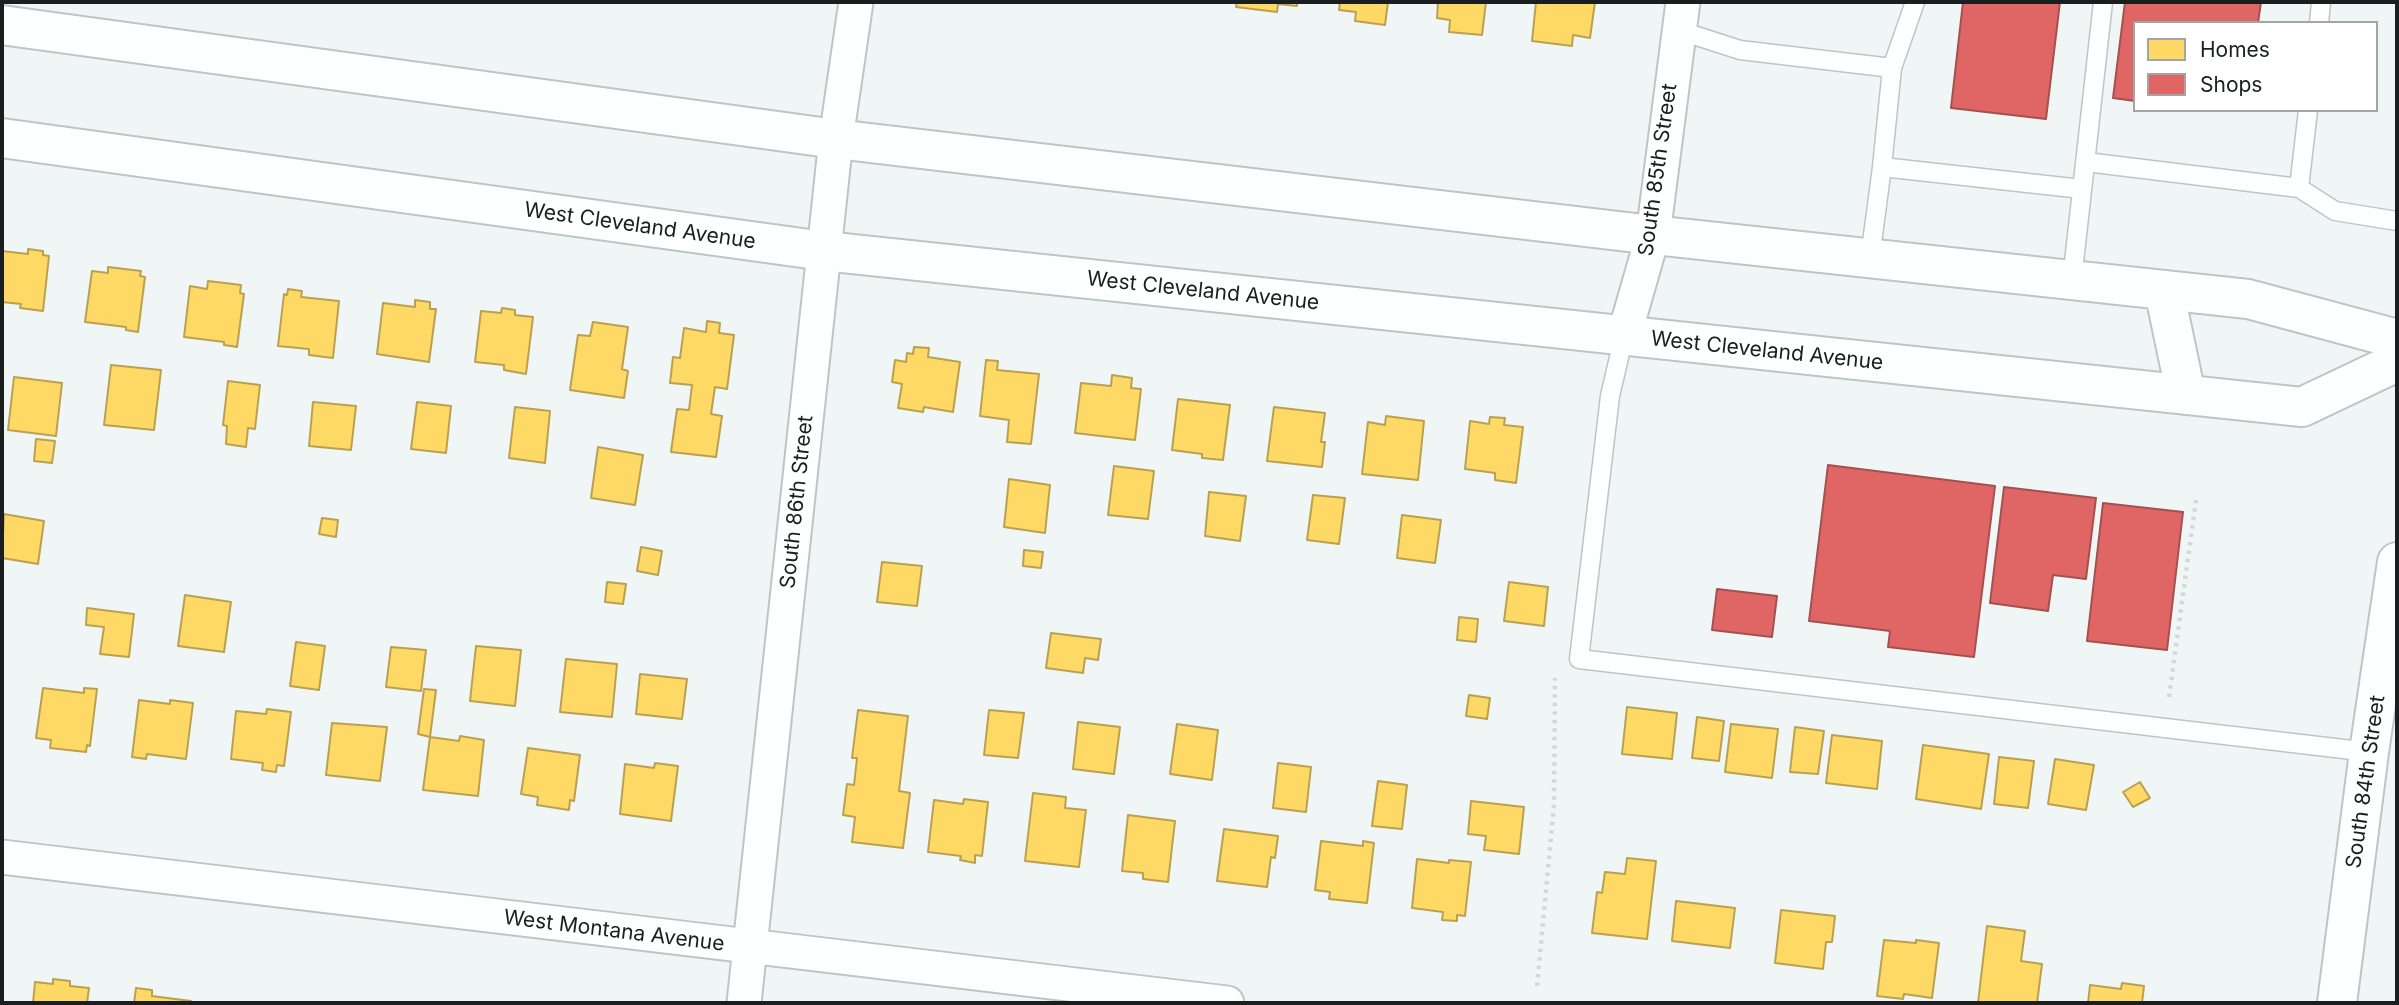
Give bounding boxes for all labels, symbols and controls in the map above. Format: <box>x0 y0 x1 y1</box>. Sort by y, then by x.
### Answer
legend <box>2133 21 2378 112</box>
text: Homes <box>2200 37 2270 62</box>
text: Shops <box>2200 72 2262 97</box>
street label: South 85th Street <box>1633 82 1683 258</box>
street label: West Cleveland Avenue <box>523 197 757 255</box>
street label: West Cleveland Avenue <box>1086 266 1320 316</box>
street label: West Cleveland Avenue <box>1650 326 1884 376</box>
street label: South 86th Street <box>775 414 819 590</box>
street label: South 84th Street <box>2341 694 2391 870</box>
street label: West Montana Avenue <box>502 905 726 957</box>

